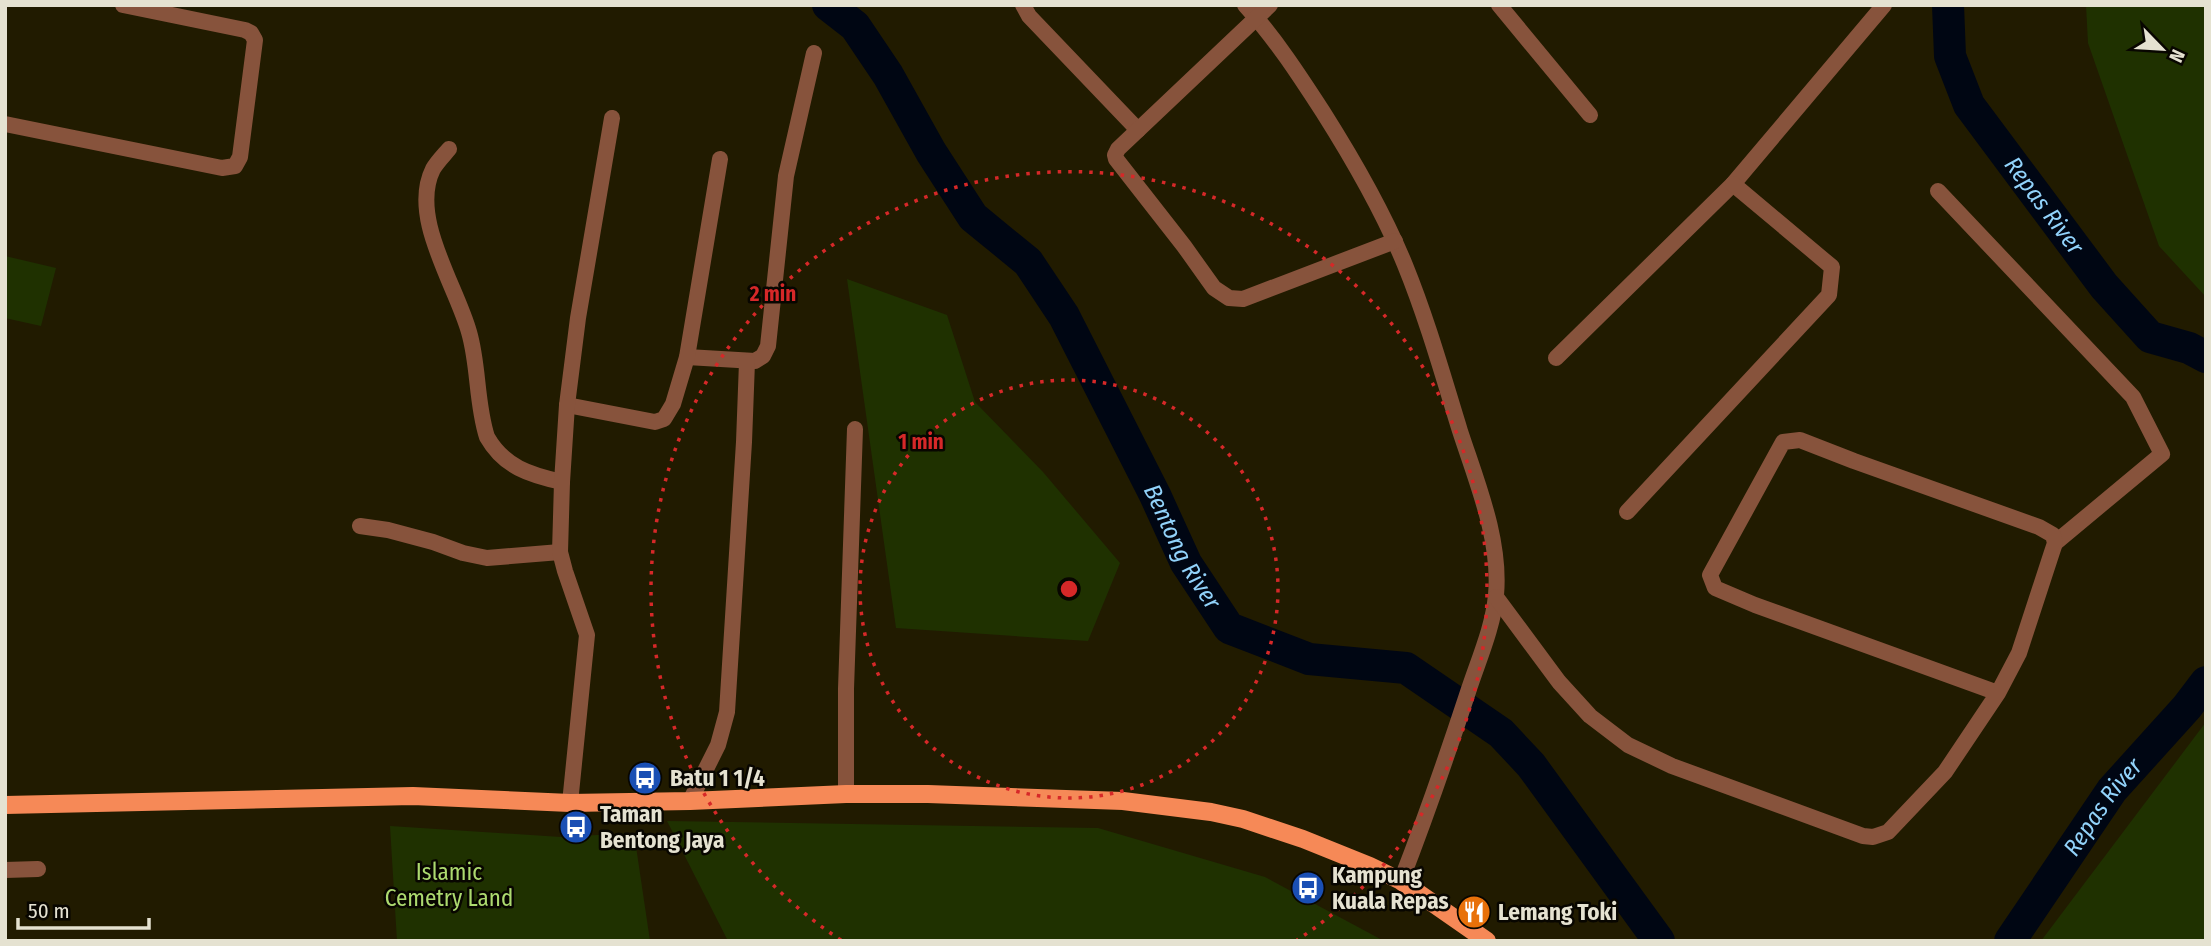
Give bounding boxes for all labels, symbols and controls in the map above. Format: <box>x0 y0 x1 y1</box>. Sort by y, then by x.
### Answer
north arrow <box>2127 14 2197 84</box>
text: N <box>2164 46 2190 66</box>
water label: Repas River <box>1999 151 2090 260</box>
text: 2 min <box>749 281 796 307</box>
text: 1 min <box>898 429 944 455</box>
water label: Bentong River <box>1138 480 1227 615</box>
centre of rings <box>1057 577 1081 601</box>
water label: Repas River <box>2058 752 2148 861</box>
bus stop icon: Batu 1 1/4 <box>626 759 664 797</box>
place label: Batu 1 1/4 <box>670 764 765 792</box>
place label: Taman Bentong Jaya <box>600 800 725 854</box>
bus stop icon: Taman Bentong Jaya <box>557 808 595 846</box>
park label: Islamic Cemetry Land <box>385 858 513 912</box>
place label: Kampung Kuala Repas <box>1332 861 1449 915</box>
bus stop icon: Kampung Kuala Repas <box>1289 869 1327 907</box>
scale bar <box>18 886 149 930</box>
restaurant icon: Lemang Toki <box>1455 893 1493 931</box>
text: 50 m <box>28 898 70 924</box>
place label: Lemang Toki <box>1498 898 1617 926</box>

